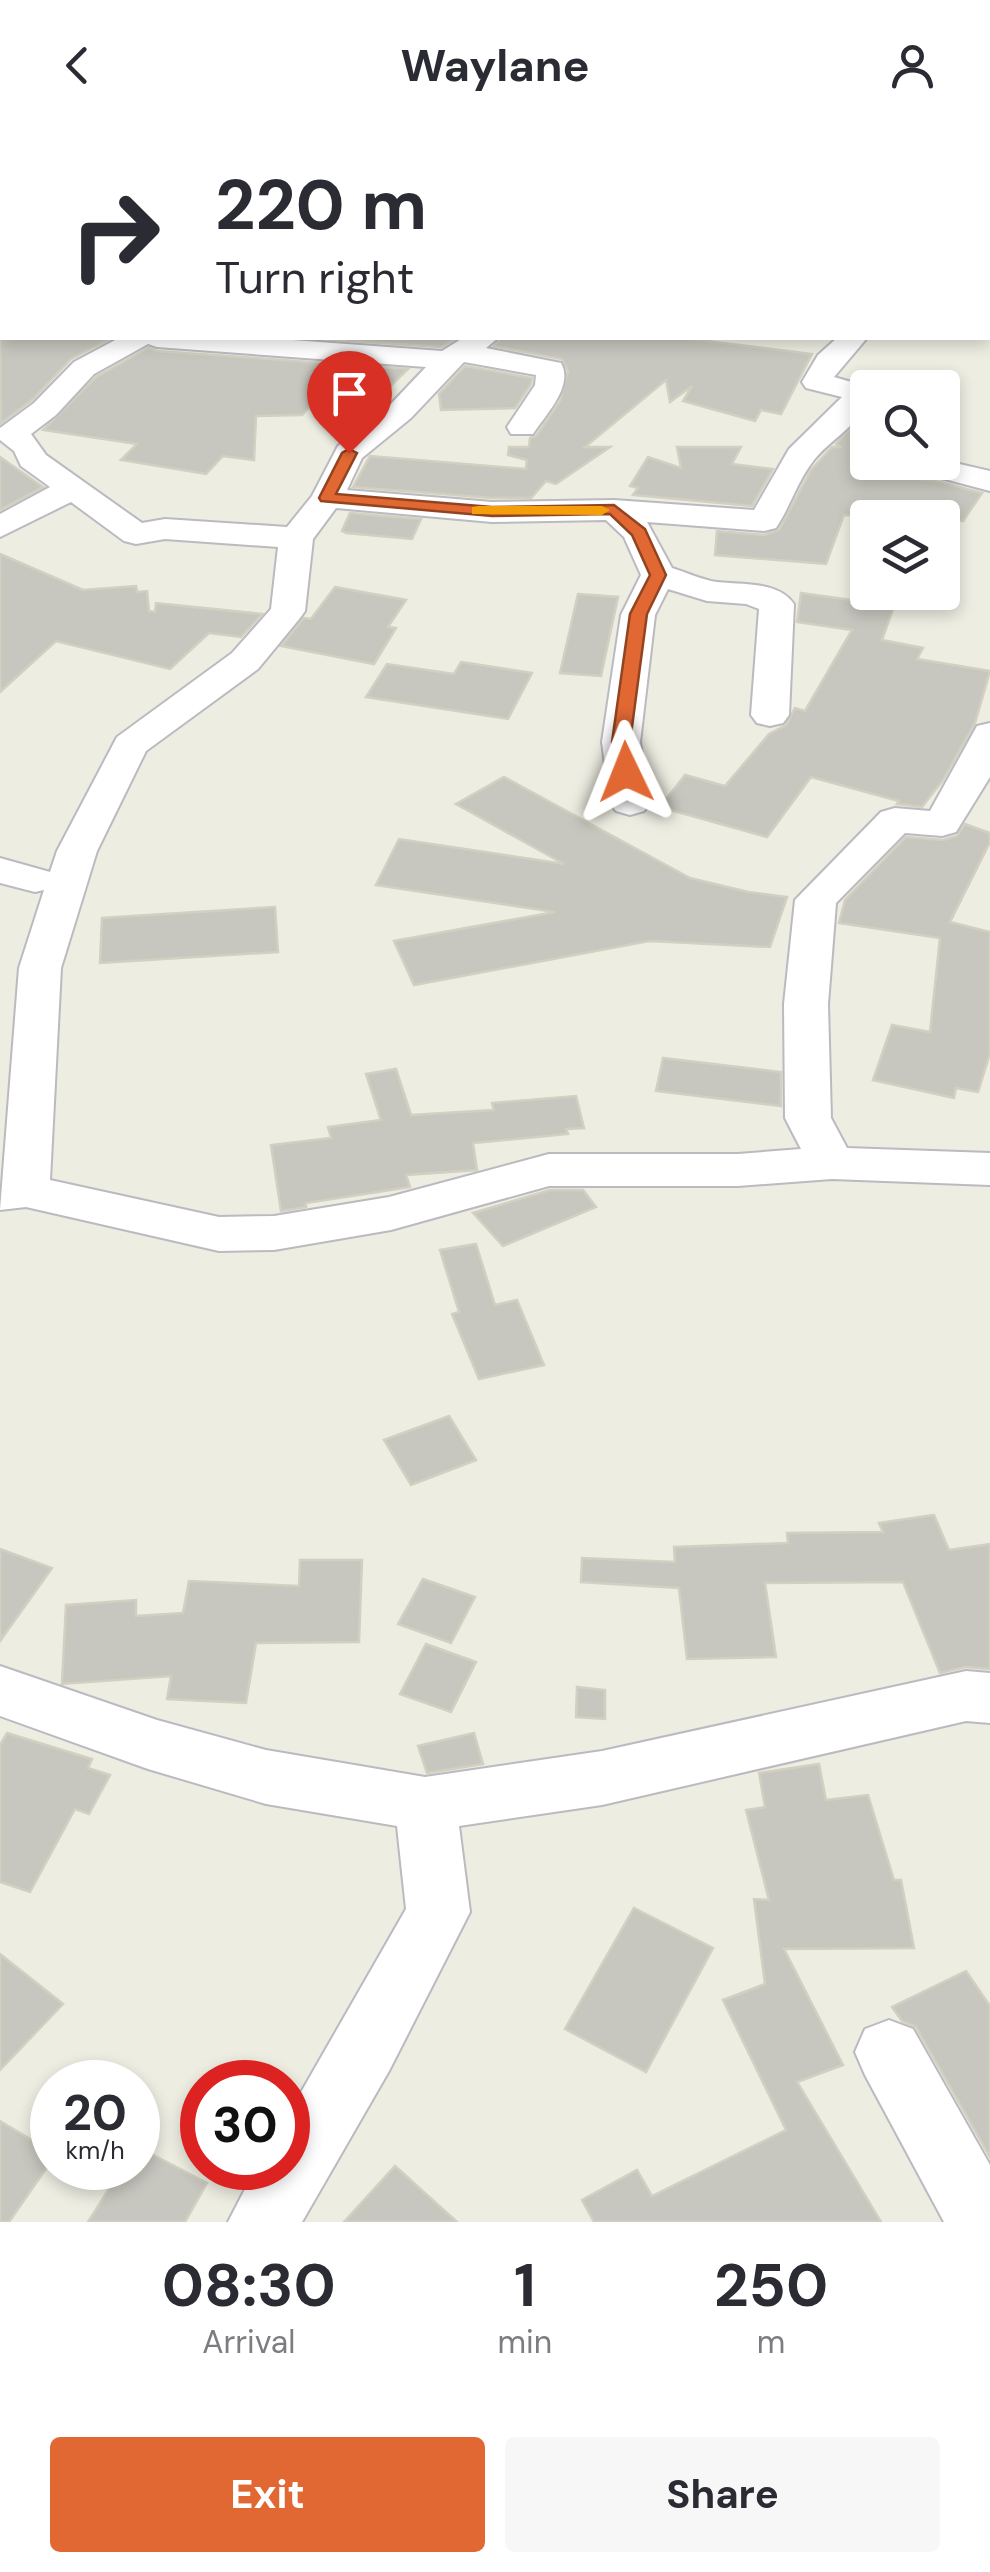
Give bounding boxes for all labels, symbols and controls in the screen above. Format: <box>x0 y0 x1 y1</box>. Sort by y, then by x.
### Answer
text: Waylane <box>400 36 590 95</box>
icon: back <box>50 38 105 93</box>
icon: person <box>885 38 940 93</box>
text: 220 m <box>215 160 427 251</box>
icon: right <box>50 170 180 300</box>
text: Turn right <box>215 248 414 307</box>
pin <box>307 351 392 454</box>
icon: arrive <box>322 366 377 421</box>
map controls <box>850 370 960 610</box>
button: search <box>850 370 960 480</box>
button: layers <box>850 500 960 610</box>
position arrow <box>574 720 678 824</box>
speed limit sign: 30 <box>180 2060 310 2190</box>
text: 20 <box>63 2080 127 2146</box>
text: km/h <box>65 2134 125 2167</box>
text: 08:30 <box>162 2246 336 2325</box>
text: 1 <box>514 2246 536 2325</box>
text: 250 <box>714 2246 828 2325</box>
text: Arrival <box>202 2321 295 2363</box>
text: min <box>498 2321 552 2363</box>
text: m <box>757 2321 785 2363</box>
button: Exit <box>50 2437 485 2552</box>
button: Share <box>505 2437 940 2552</box>

